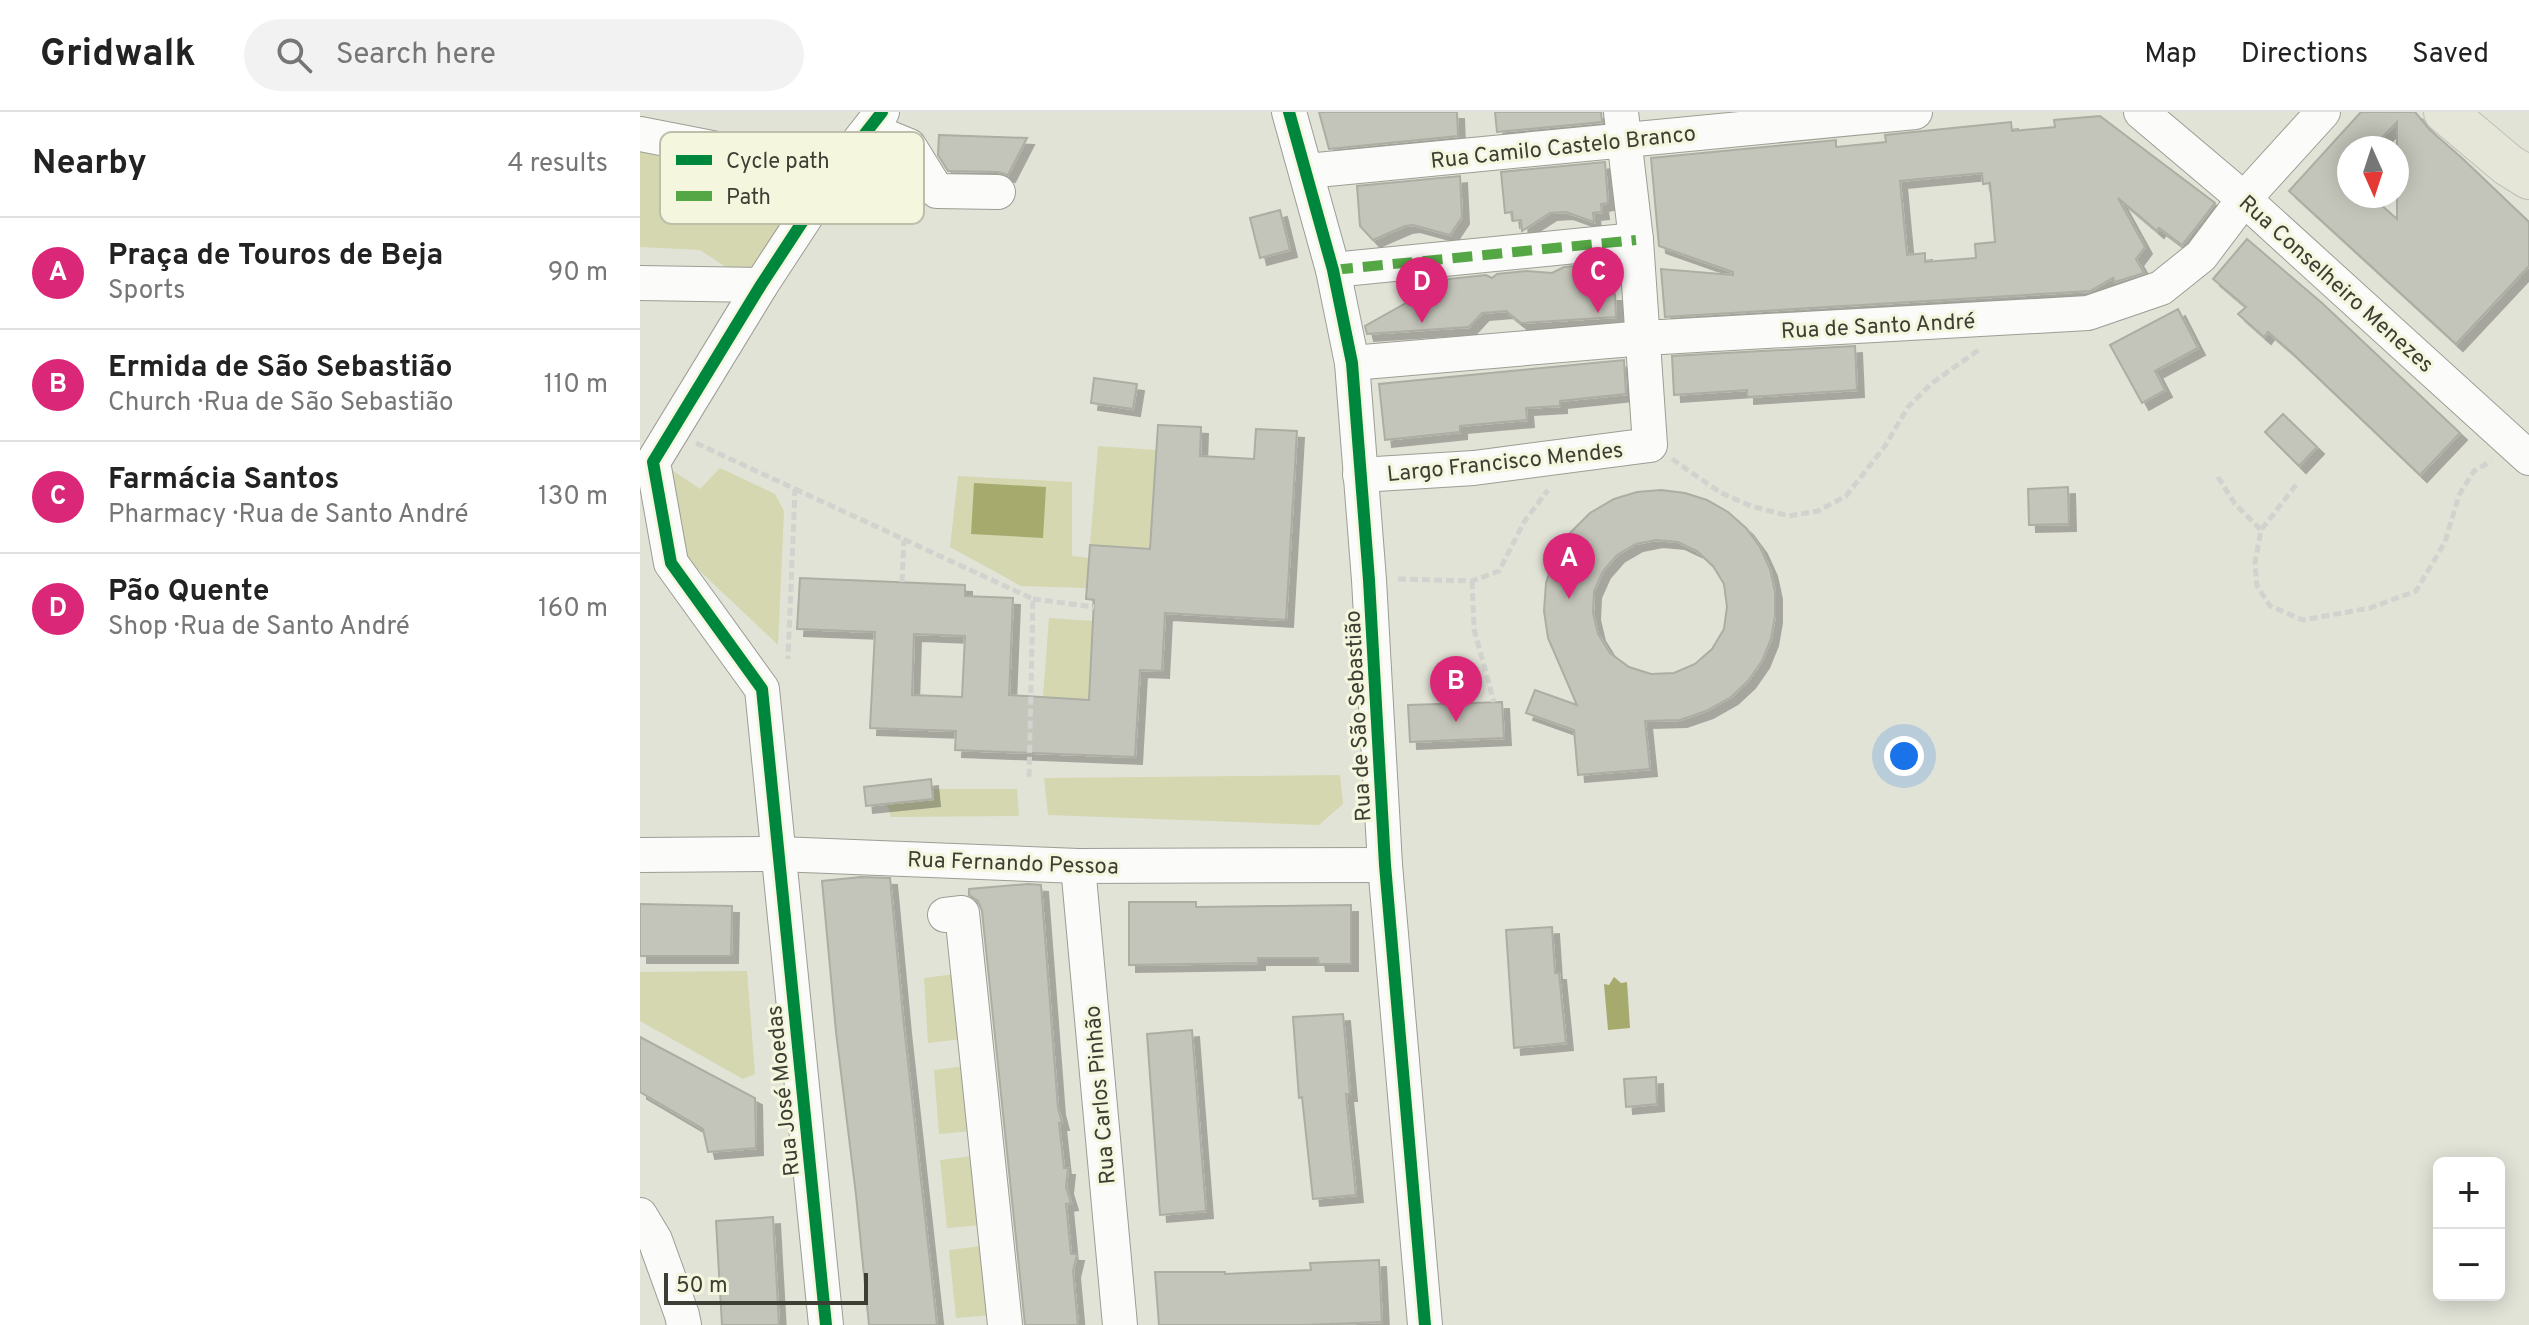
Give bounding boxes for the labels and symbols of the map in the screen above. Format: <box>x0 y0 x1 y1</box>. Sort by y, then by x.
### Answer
street label: Rua Camilo Castelo Branco <box>1429 121 1697 176</box>
legend <box>660 132 924 224</box>
north arrow <box>2337 136 2409 208</box>
text: Cycle path <box>726 149 830 176</box>
text: Path <box>726 185 771 212</box>
street label: Rua Conselheiro Menezes <box>2232 190 2438 379</box>
pin: C <box>1572 247 1624 313</box>
pin: D <box>1396 257 1448 323</box>
street label: Rua de Santo André <box>1780 309 1976 346</box>
street label: Largo Francisco Mendes <box>1386 438 1625 489</box>
pin: A <box>1543 533 1595 599</box>
street label: Rua de São Sebastião <box>1340 610 1379 822</box>
pin: B <box>1430 656 1482 722</box>
your location <box>1884 736 1924 776</box>
street label: Rua Fernando Pessoa <box>907 847 1119 882</box>
street label: Rua José Moedas <box>762 1004 807 1177</box>
street label: Rua Carlos Pinhão <box>1080 1004 1123 1185</box>
scale bar <box>664 1269 868 1305</box>

